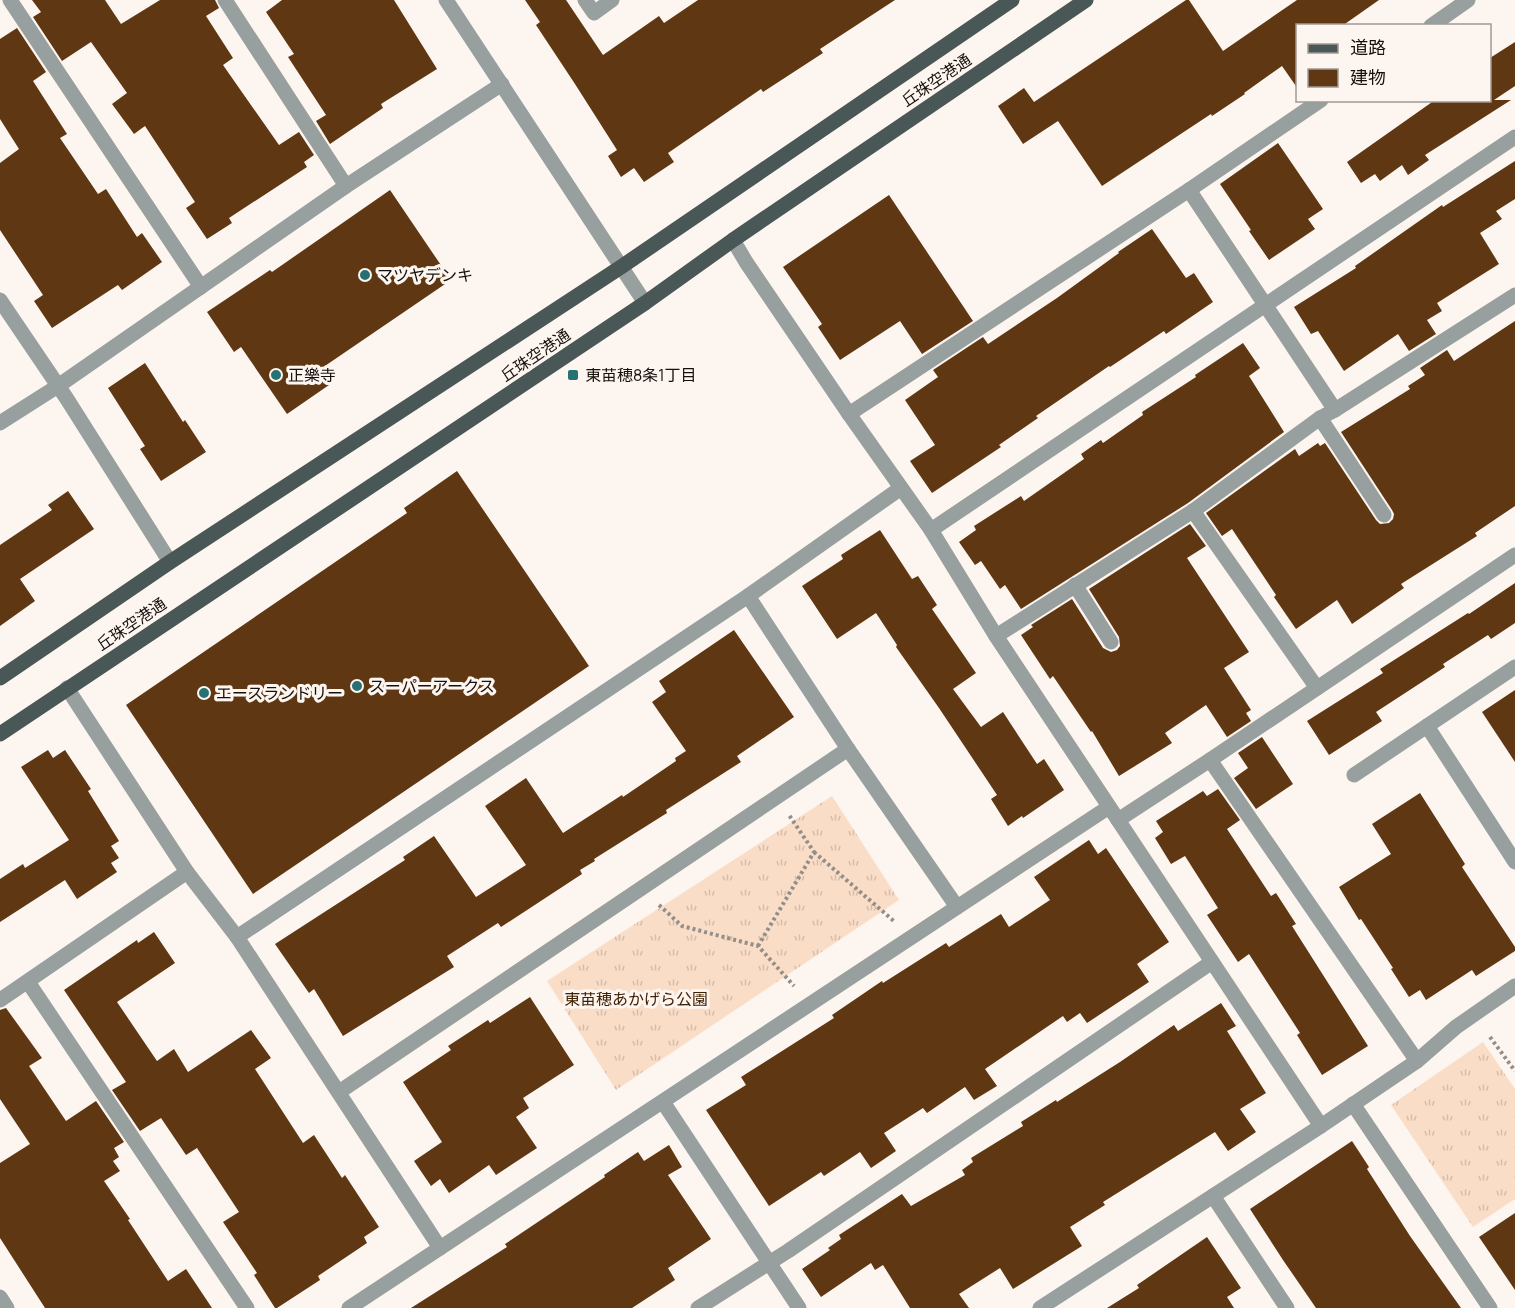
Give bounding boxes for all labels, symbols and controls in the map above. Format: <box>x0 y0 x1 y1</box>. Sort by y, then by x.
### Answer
legend <box>1296 24 1491 102</box>
text: 道路 <box>1350 35 1386 59</box>
street label: 丘珠空港通 <box>897 49 975 111</box>
text: 建物 <box>1350 65 1386 89</box>
place label: マツヤデンキ <box>377 264 473 286</box>
marker: マツヤデンキ <box>358 268 372 282</box>
street label: 丘珠空港通 <box>496 324 574 386</box>
place label: 正樂寺 <box>288 364 336 386</box>
place label: 東苗穂8条1丁目 <box>585 364 697 386</box>
marker: 正樂寺 <box>269 368 283 382</box>
marker: 東苗穂8条1丁目 <box>566 368 580 382</box>
street label: 丘珠空港通 <box>92 593 170 655</box>
place label: スーパーアークス <box>369 675 495 697</box>
marker: スーパーアークス <box>350 679 364 693</box>
place label: エースランドリー <box>216 682 343 704</box>
marker: エースランドリー <box>197 686 211 700</box>
park label: 東苗穂あかげら公園 <box>564 988 708 1010</box>

